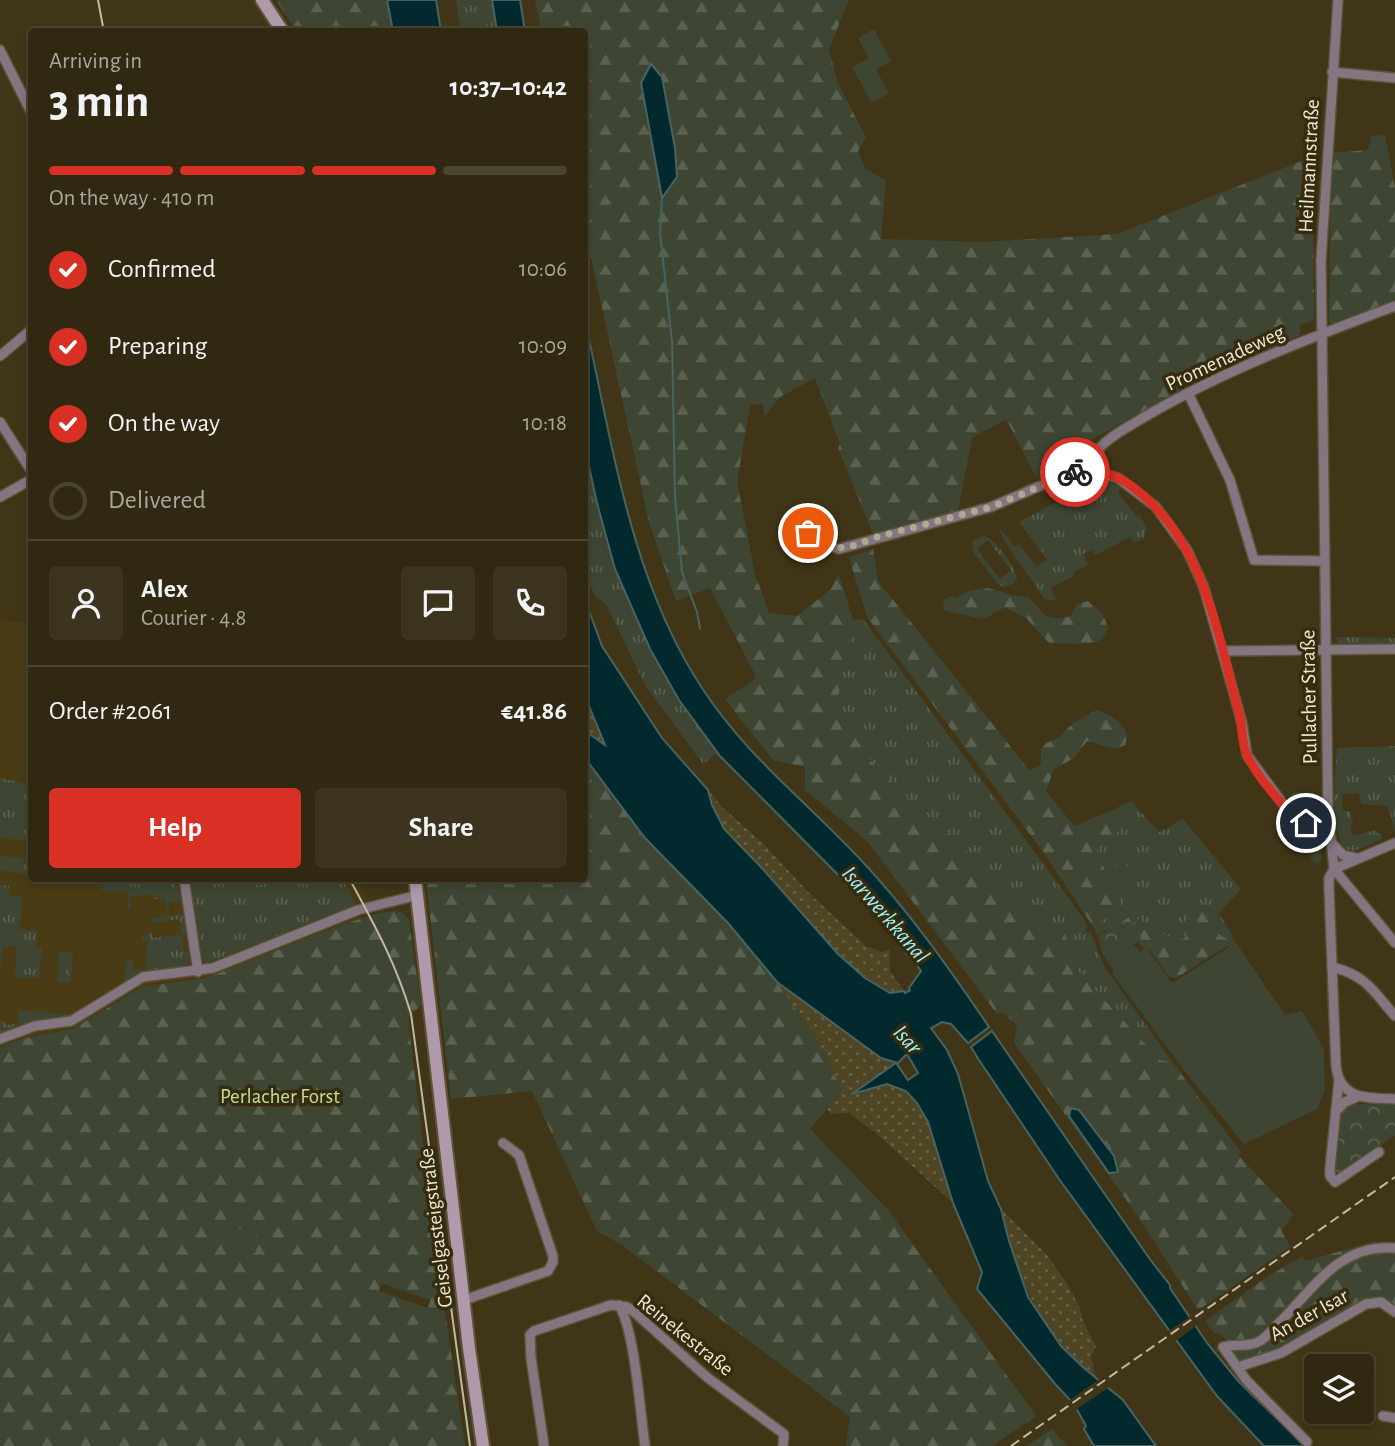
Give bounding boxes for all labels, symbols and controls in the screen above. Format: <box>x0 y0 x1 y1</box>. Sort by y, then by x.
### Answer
text: Arriving in <box>49 50 142 73</box>
text: 10:37–10:42 <box>450 74 567 100</box>
text: 3 min <box>49 79 149 125</box>
street label: Heilmannstraße <box>1295 99 1323 233</box>
text: On the way · 410 m <box>49 187 214 210</box>
icon: check <box>49 251 87 289</box>
text: Confirmed <box>108 256 216 282</box>
text: 10:06 <box>519 258 567 281</box>
street label: Promenadeweg <box>1162 321 1288 395</box>
icon: check <box>49 328 87 366</box>
text: Preparing <box>108 333 207 359</box>
text: 10:09 <box>519 335 567 358</box>
icon: check <box>49 405 87 443</box>
text: On the way <box>108 410 220 436</box>
text: 10:18 <box>523 412 567 435</box>
courier <box>1040 437 1110 507</box>
icon: bike <box>1056 453 1094 491</box>
text: Delivered <box>108 487 206 513</box>
pin <box>778 503 838 563</box>
icon: bag <box>789 514 827 552</box>
button: person <box>49 566 123 640</box>
button: chat <box>401 566 475 640</box>
button: phone <box>493 566 567 640</box>
text: Alex <box>141 576 188 602</box>
text: Courier · 4.8 <box>141 607 246 630</box>
street label: Pullacher Straße <box>1297 630 1321 764</box>
text: Order #2061 <box>49 698 172 724</box>
text: €41.86 <box>501 698 567 724</box>
button: Help <box>49 788 301 868</box>
button: Share <box>315 788 567 868</box>
pin <box>1276 793 1336 853</box>
icon: home <box>1287 804 1325 842</box>
water label: Isarwerkkanal <box>837 862 933 968</box>
water label: Isar <box>888 1021 926 1059</box>
park label: Perlacher Forst <box>220 1086 340 1107</box>
street label: Geiselgasteigstraße <box>416 1147 456 1309</box>
street label: An der Isar <box>1266 1285 1352 1345</box>
street label: Reinekestraße <box>633 1290 737 1380</box>
map controls <box>1304 1354 1374 1424</box>
button: layers <box>1304 1354 1374 1424</box>

